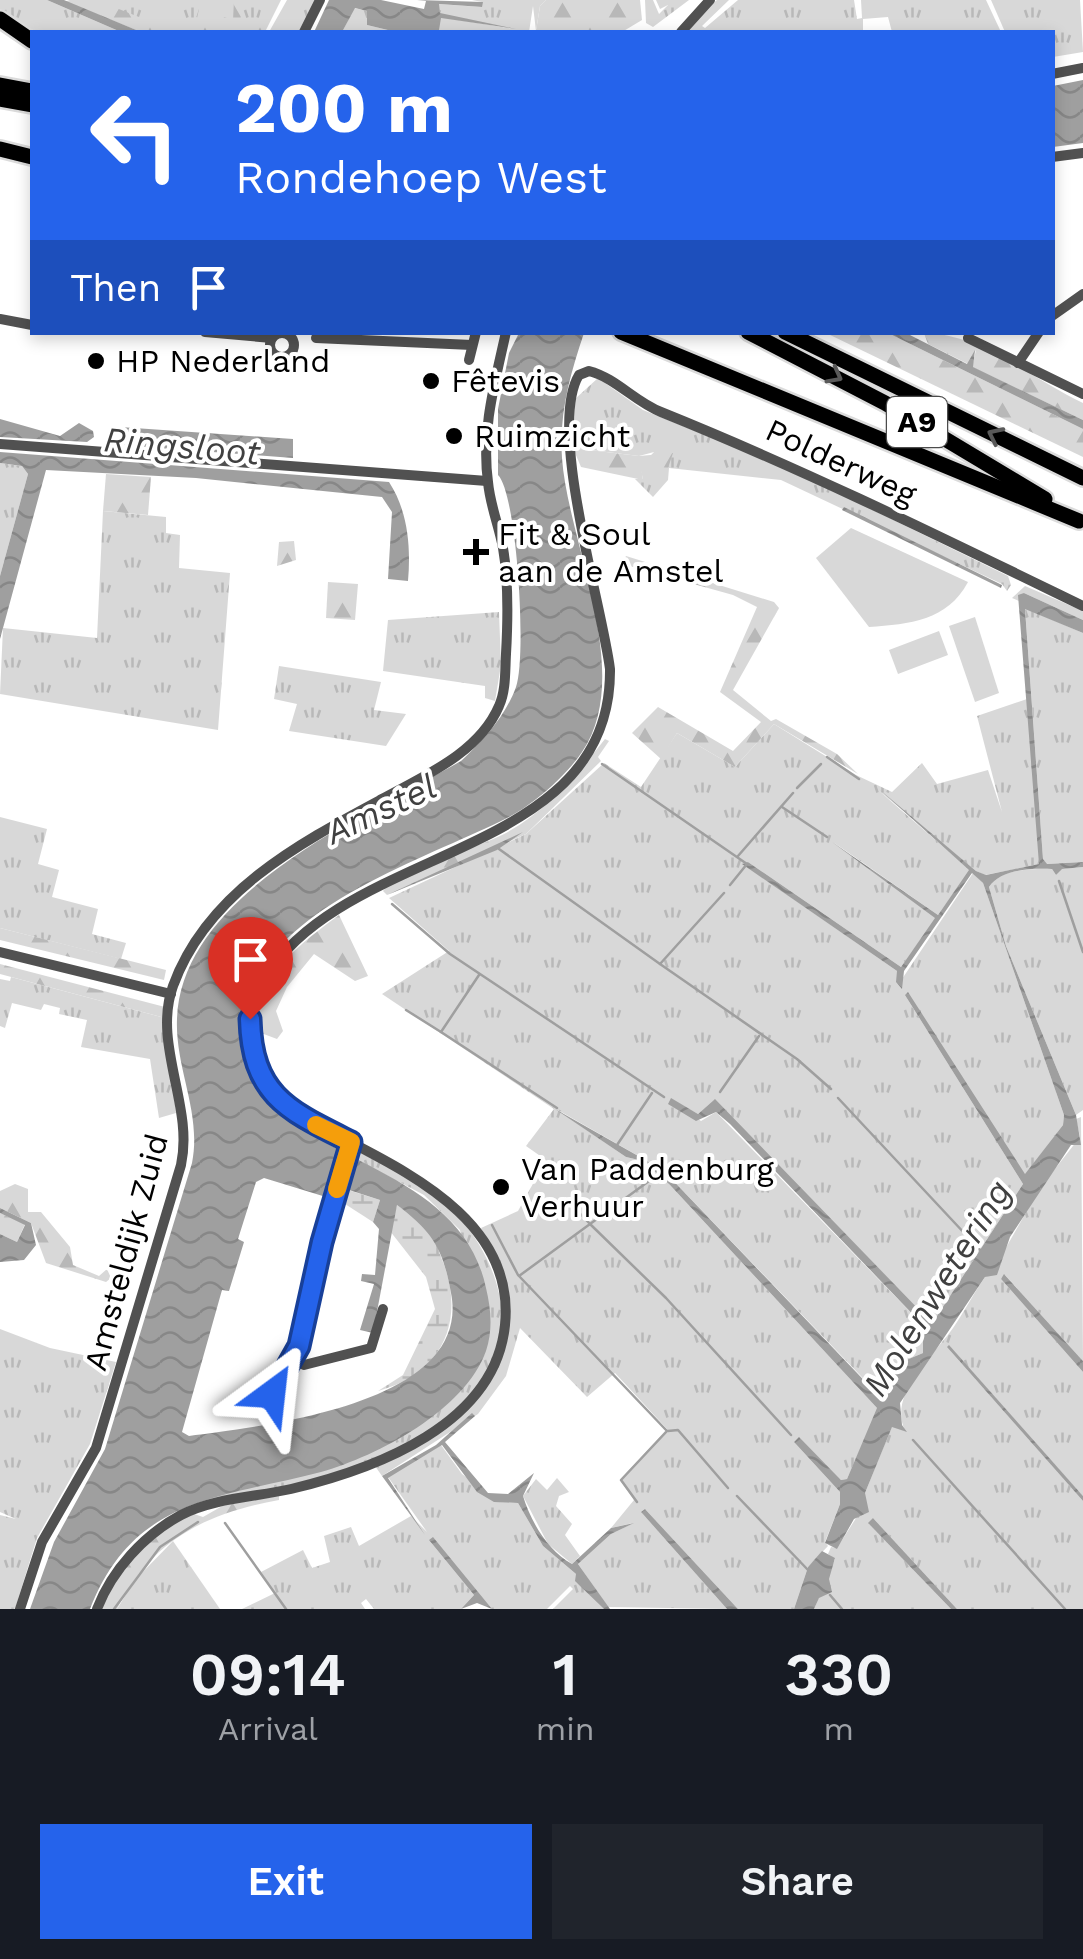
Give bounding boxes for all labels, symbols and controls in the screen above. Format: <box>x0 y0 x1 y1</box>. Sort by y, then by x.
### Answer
text: 200 m <box>235 67 453 149</box>
icon: left <box>70 70 200 200</box>
text: Rondehoep West <box>235 151 607 204</box>
icon: arrive <box>181 260 236 315</box>
text: Then <box>70 266 161 310</box>
place label: HP Nederland <box>116 342 330 380</box>
marker: HP Nederland <box>85 350 107 372</box>
place label: Fêtevis <box>451 362 560 400</box>
one-way arrow <box>825 364 843 383</box>
marker: Fêtevis <box>420 370 442 392</box>
road number: A9 <box>887 397 947 447</box>
street label: Polderweg <box>760 411 923 514</box>
place label: Ruimzicht <box>474 417 630 455</box>
water label: Ringsloot <box>102 418 263 474</box>
marker: Ruimzicht <box>443 425 465 447</box>
one-way arrow <box>988 428 1006 448</box>
place label: Fit & Soul aan de Amstel <box>498 515 723 590</box>
marker: Fit & Soul aan de Amstel <box>463 539 489 565</box>
water label: Amstel <box>317 765 443 854</box>
pin <box>208 917 293 1020</box>
icon: arrive <box>223 932 278 987</box>
street label: Amsteldijk Zuid <box>76 1129 176 1375</box>
place label: Van Paddenburg Verhuur <box>521 1150 775 1225</box>
water label: Molenwetering <box>854 1172 1020 1404</box>
marker: Van Paddenburg Verhuur <box>490 1176 512 1198</box>
position arrow <box>220 1342 324 1446</box>
text: 09:14 <box>190 1639 346 1710</box>
text: 1 <box>553 1639 578 1710</box>
text: 330 <box>784 1639 893 1710</box>
text: Arrival <box>218 1710 318 1748</box>
text: min <box>536 1710 595 1748</box>
text: m <box>824 1710 854 1748</box>
button: Exit <box>40 1824 532 1939</box>
button: Share <box>552 1824 1043 1939</box>

